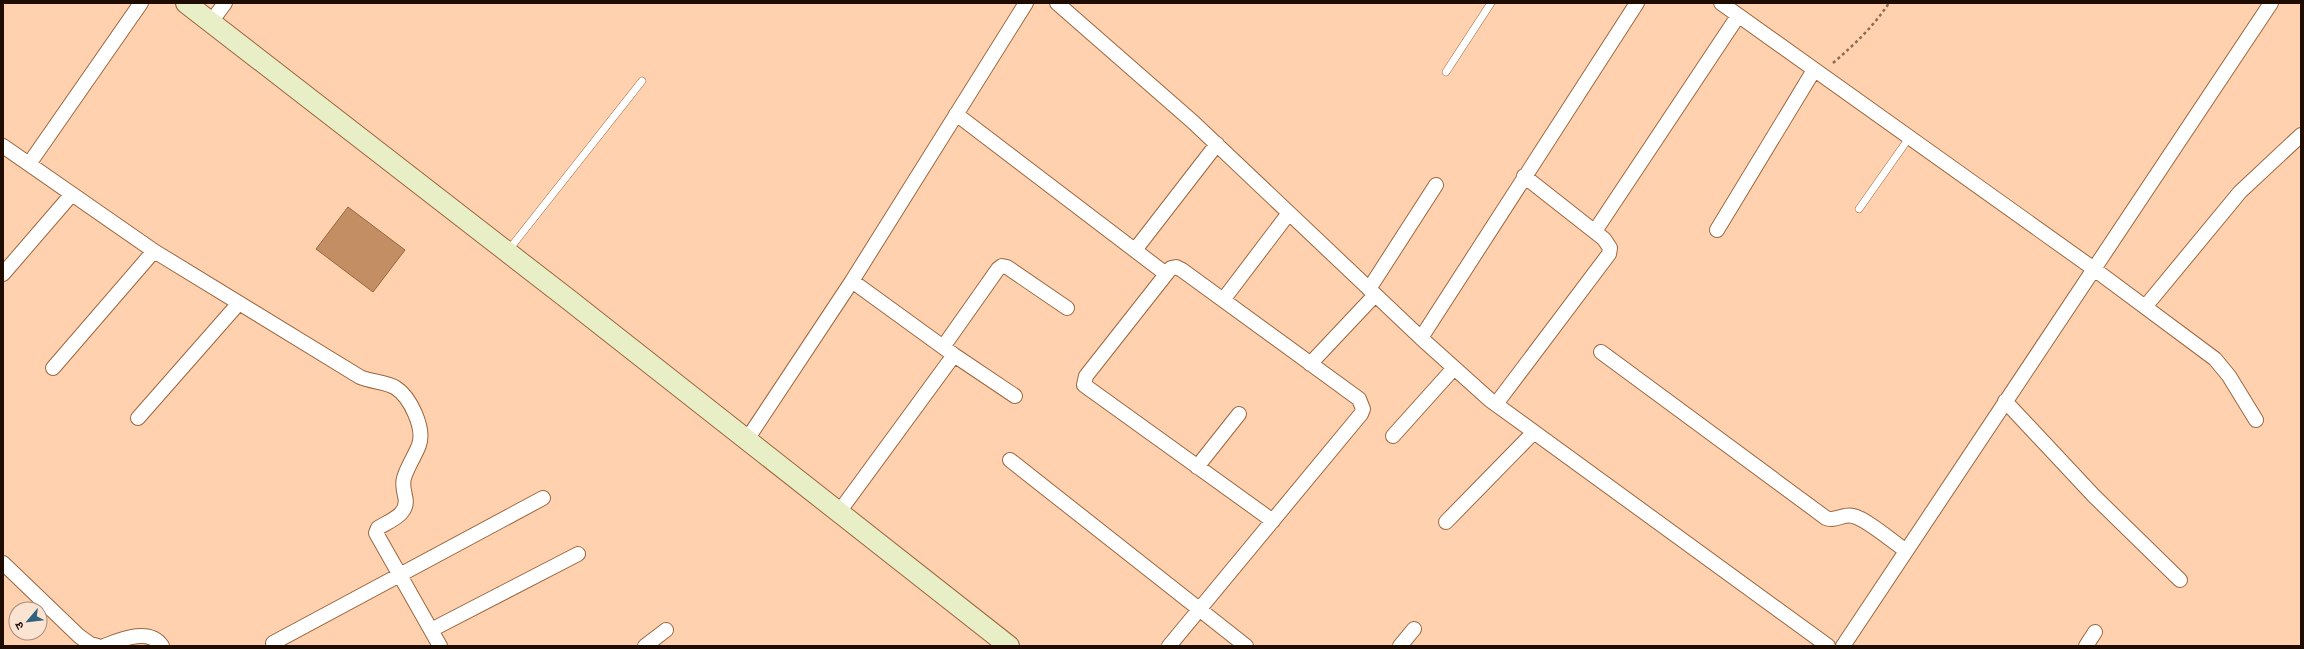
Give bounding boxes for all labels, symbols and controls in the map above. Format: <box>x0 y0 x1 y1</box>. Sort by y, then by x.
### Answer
north arrow <box>8 601 48 641</box>
text: उ <box>11 619 27 632</box>

